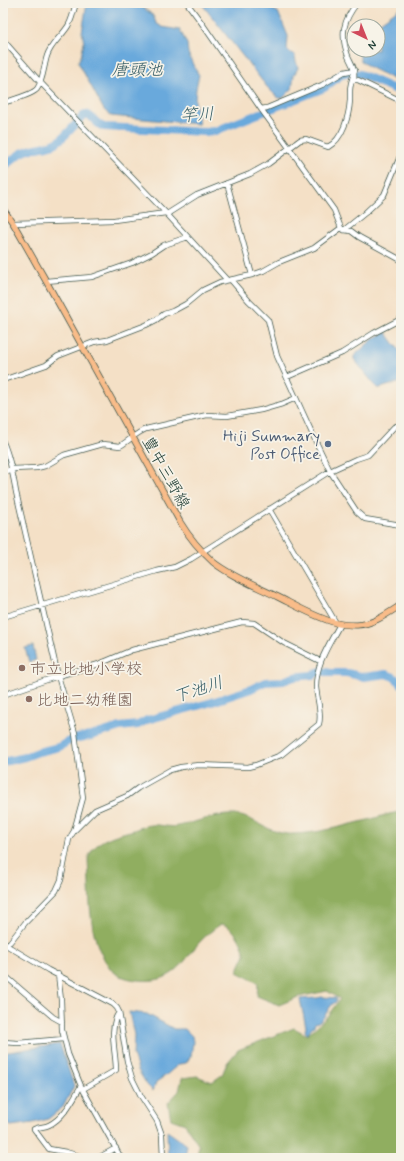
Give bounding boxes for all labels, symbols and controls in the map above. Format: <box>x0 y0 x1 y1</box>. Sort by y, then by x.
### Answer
north arrow <box>346 18 386 58</box>
text: N <box>365 37 380 52</box>
water label: 唐頭池 <box>112 59 163 81</box>
water label: 竿川 <box>179 103 215 127</box>
place label: Hiji Summary Post Office <box>223 426 320 465</box>
street label: 豊中三野線 <box>137 433 194 513</box>
marker: Hiji Summary Post Office <box>323 439 333 449</box>
place label: 市立比地小学校 <box>30 659 142 680</box>
marker: 市立比地小学校 <box>17 663 27 673</box>
water label: 下池川 <box>171 672 226 708</box>
place label: 比地二幼稚園 <box>37 690 133 711</box>
marker: 比地二幼稚園 <box>24 694 34 704</box>

